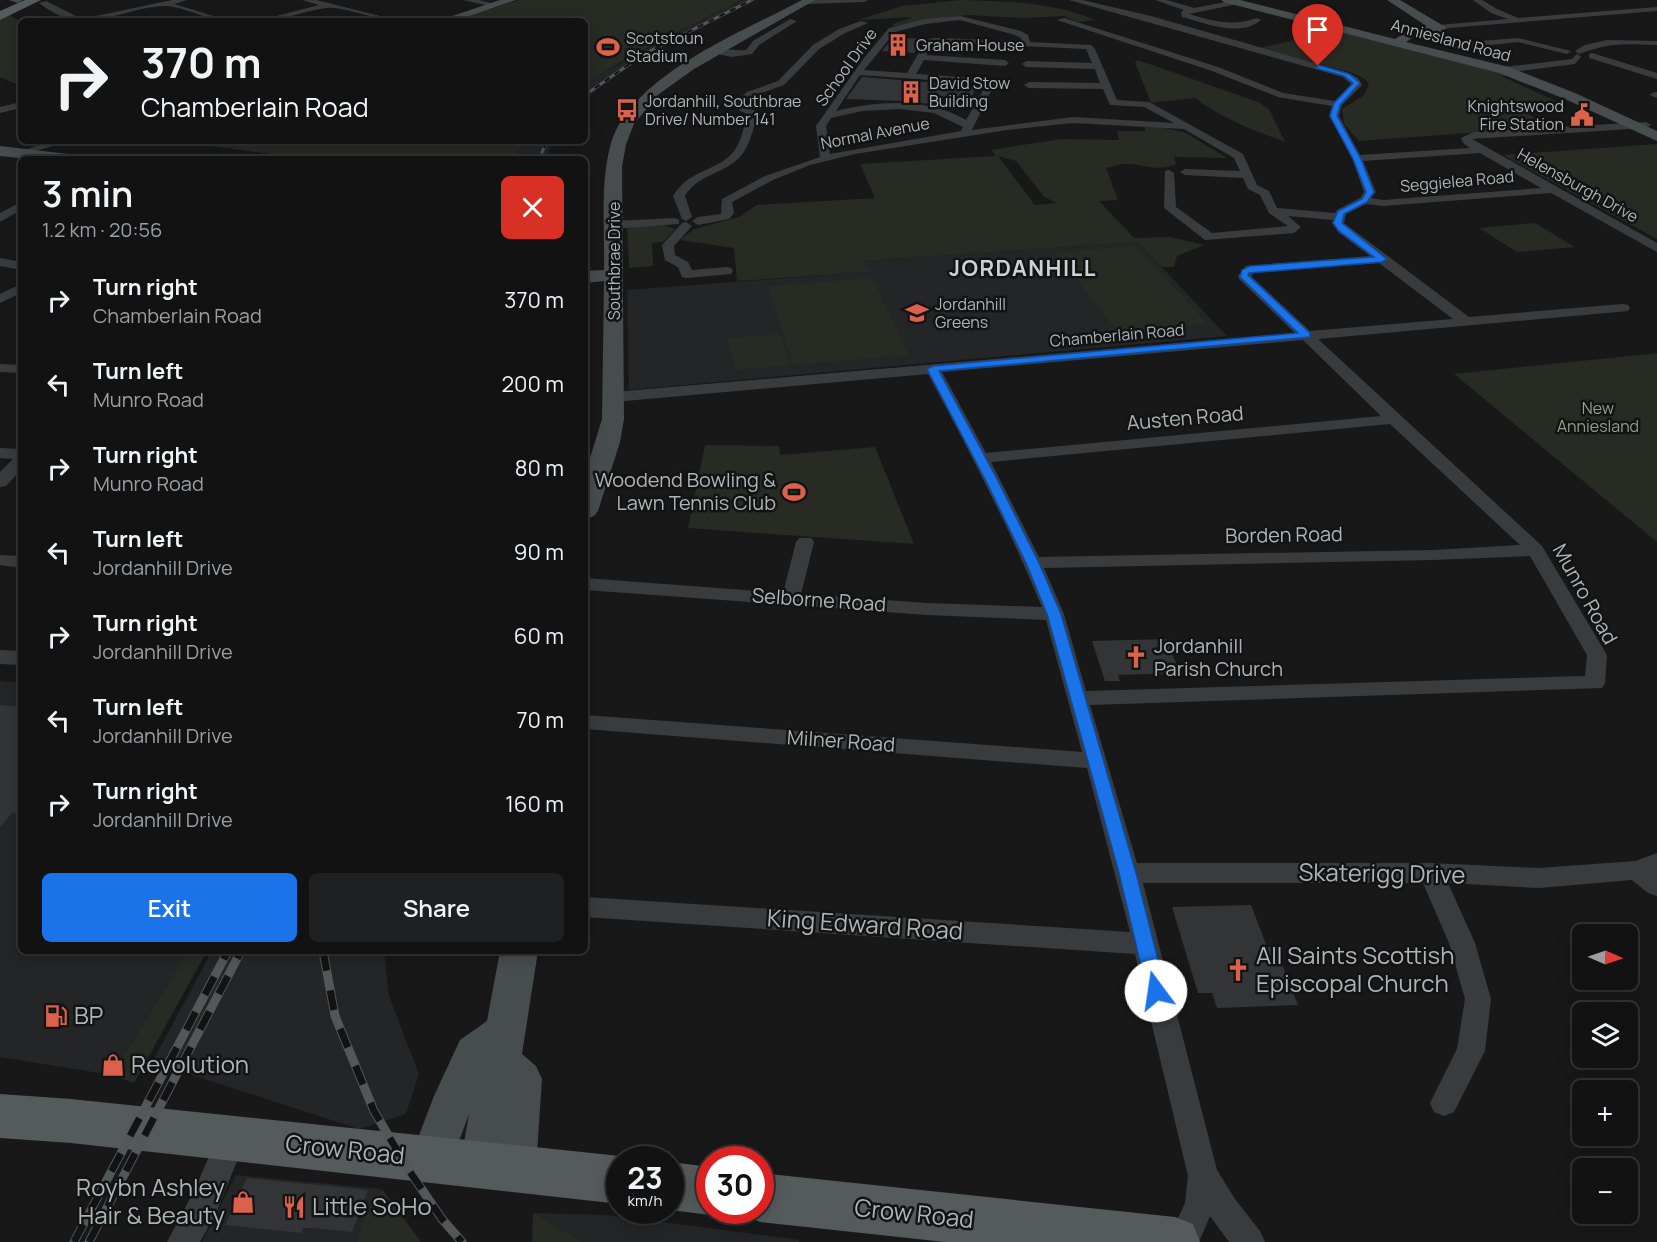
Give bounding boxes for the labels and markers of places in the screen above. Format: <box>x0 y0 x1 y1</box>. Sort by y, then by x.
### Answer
pin <box>1292 4 1343 66</box>
place label: Scotstoun Stadium <box>626 27 703 67</box>
building icon: Graham House <box>885 32 911 58</box>
sports icon: Scotstoun Stadium <box>595 34 621 60</box>
place label: Graham House <box>916 34 1024 56</box>
place label: David Stow Building <box>929 72 1010 112</box>
building icon: David Stow Building <box>898 79 924 105</box>
place label: Jordanhill, Southbrae Drive/ Number 141 <box>645 90 801 130</box>
place label: Knightswood Fire Station <box>1467 95 1564 135</box>
bus stop icon: Jordanhill, Southbrae Drive/ Number 141 <box>614 97 640 123</box>
public building icon: Knightswood Fire Station <box>1569 102 1595 128</box>
place label: Jordanhill Greens <box>935 293 1006 333</box>
school or university icon: Jordanhill Greens <box>904 300 930 326</box>
place label: Woodend Bowling & Lawn Tennis Club <box>595 466 776 516</box>
sports icon: Woodend Bowling & Lawn Tennis Club <box>781 479 807 505</box>
place label: Jordanhill Parish Church <box>1154 632 1283 682</box>
church icon: Jordanhill Parish Church <box>1123 644 1149 670</box>
place label: All Saints Scottish Episcopal Church <box>1256 938 1454 999</box>
church icon: All Saints Scottish Episcopal Church <box>1225 957 1251 983</box>
place label: BP <box>74 998 103 1031</box>
fuel station icon: BP <box>43 1003 69 1029</box>
place label: Revolution <box>131 1047 249 1080</box>
shop icon: Revolution <box>100 1052 126 1078</box>
place label: Roybn Ashley Hair & Beauty <box>76 1170 225 1231</box>
shop icon: Roybn Ashley Hair & Beauty <box>230 1189 256 1215</box>
place label: Little SoHo <box>312 1189 432 1222</box>
restaurant icon: Little SoHo <box>281 1194 307 1220</box>

